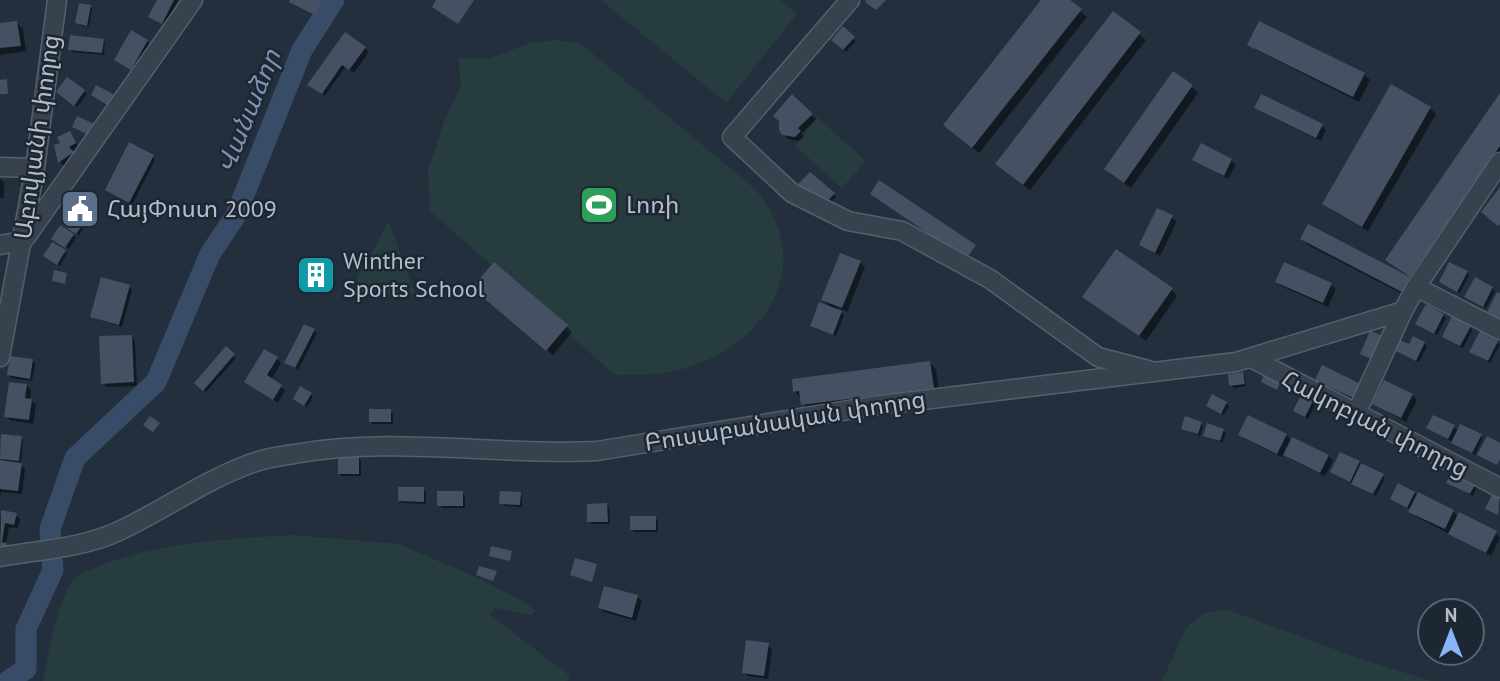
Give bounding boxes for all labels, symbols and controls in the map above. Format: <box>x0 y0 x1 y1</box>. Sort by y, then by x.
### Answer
street label: Աբովյանի փողոց <box>7 33 66 241</box>
water label: Վանաձոր <box>208 44 287 177</box>
sports icon: Լոռի <box>578 184 620 226</box>
public building icon: ՀայՓոստ 2009 <box>59 188 101 230</box>
place label: Լոռի <box>626 189 679 220</box>
place label: ՀայՓոստ 2009 <box>107 193 277 224</box>
place label: Winther Sports School <box>343 245 485 304</box>
building icon: Winther Sports School <box>295 254 337 296</box>
street label: Հակոբյան փողոց <box>1276 363 1474 484</box>
street label: Բուսաբանական փողոց <box>642 383 928 458</box>
north arrow <box>1416 597 1486 667</box>
text: N <box>1445 603 1457 627</box>

